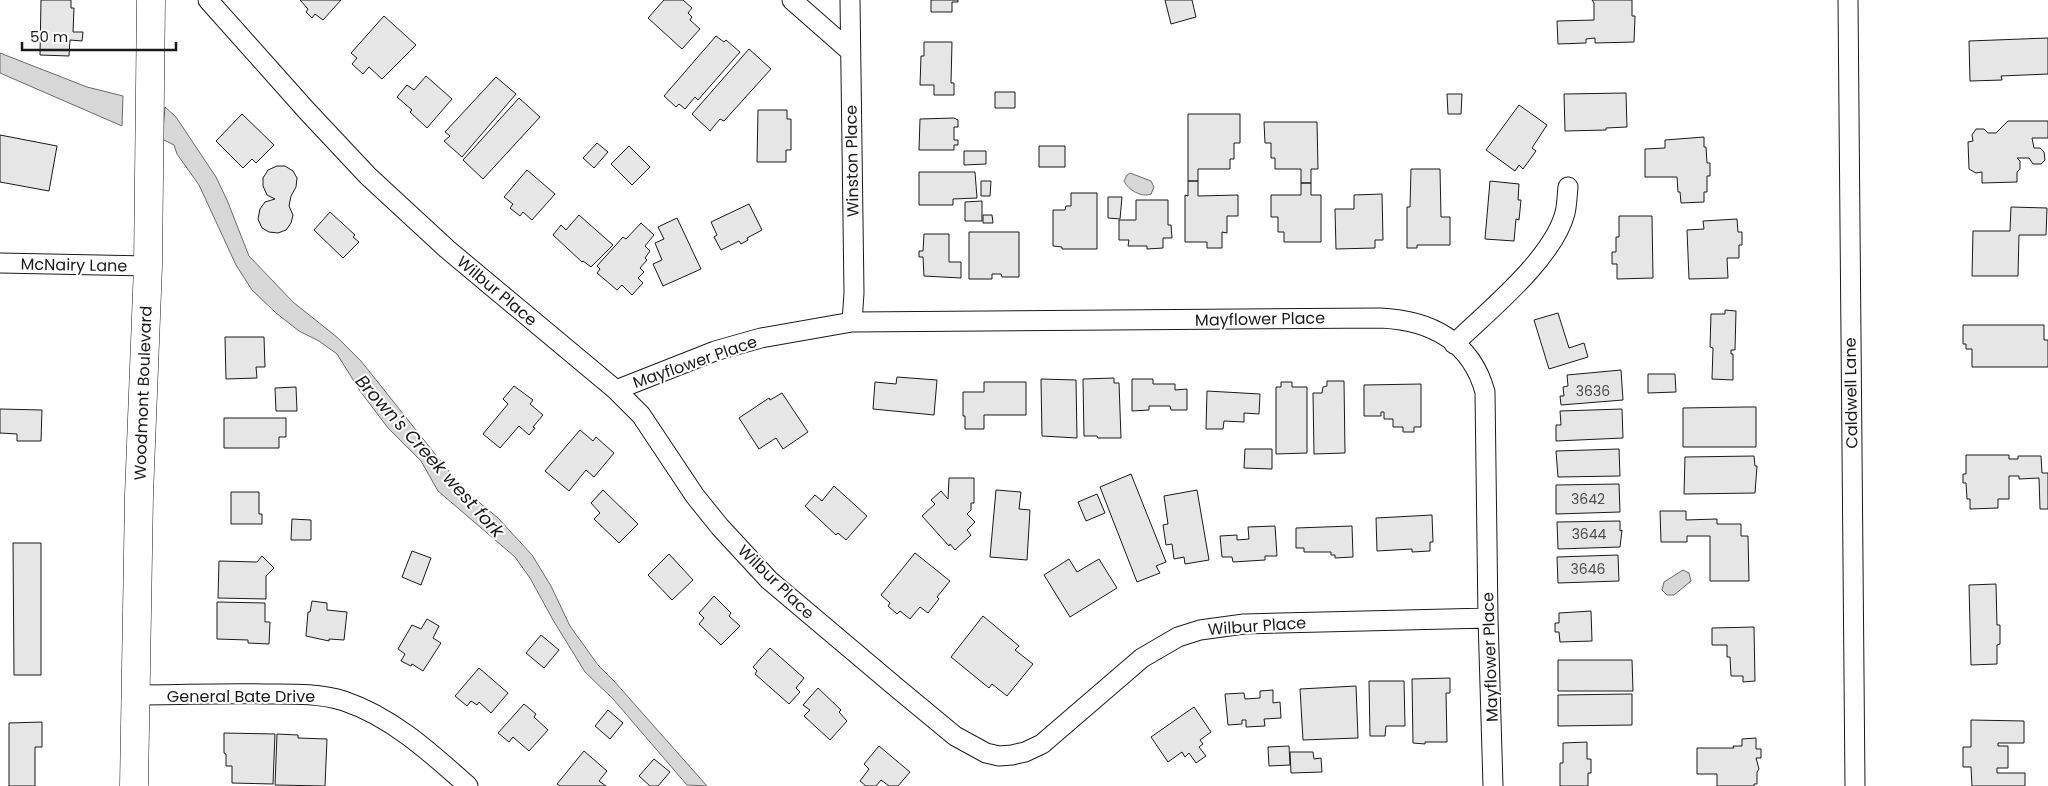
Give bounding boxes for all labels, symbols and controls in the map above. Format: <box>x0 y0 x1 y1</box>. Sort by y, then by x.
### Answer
scale bar <box>22 20 176 52</box>
text: 50 m <box>30 26 68 47</box>
street label: Winston Place <box>840 105 864 217</box>
street label: Wilbur Place <box>452 251 542 331</box>
street label: McNairy Lane <box>20 253 128 277</box>
street label: Woodmont Boulevard <box>128 305 158 481</box>
street label: Mayflower Place <box>1195 306 1325 332</box>
street label: Mayflower Place <box>630 330 760 394</box>
street label: Caldwell Lane <box>1839 337 1863 449</box>
water label: Brown's Creek west fork <box>350 369 510 543</box>
house number: 3636 <box>1576 381 1610 401</box>
house number: 3642 <box>1571 489 1605 509</box>
house number: 3644 <box>1572 524 1607 544</box>
street label: Wilbur Place <box>733 540 819 625</box>
house number: 3646 <box>1571 559 1606 579</box>
street label: Mayflower Place <box>1476 592 1504 722</box>
street label: Wilbur Place <box>1207 611 1307 641</box>
street label: General Bate Drive <box>167 685 315 708</box>

